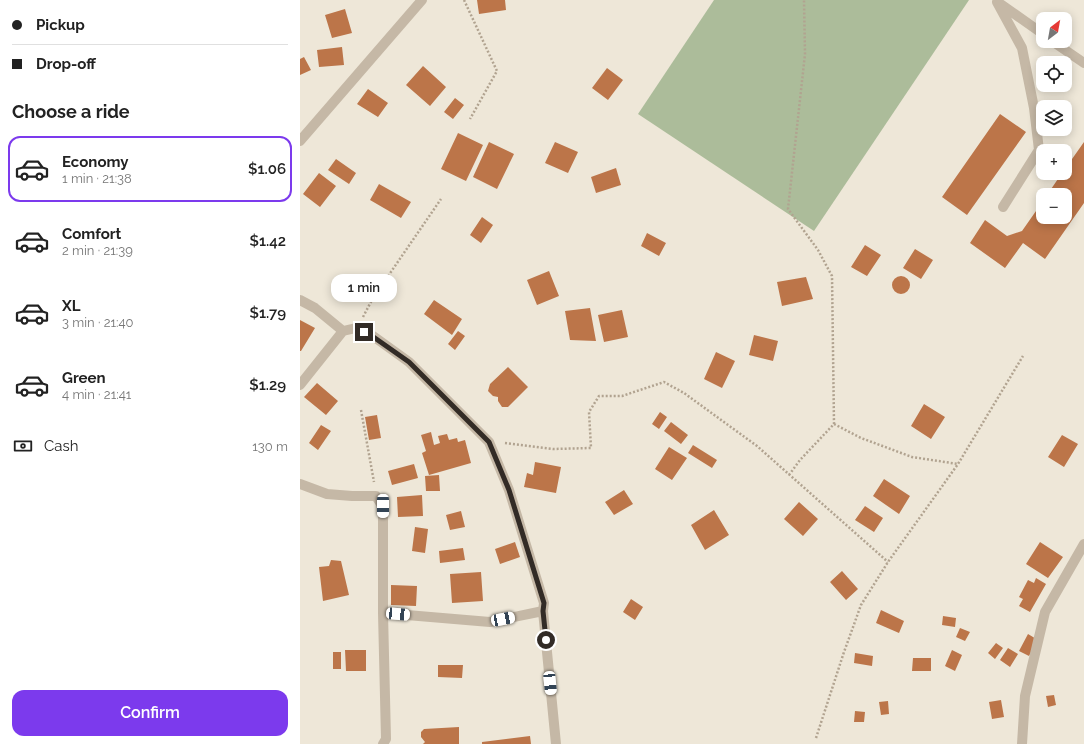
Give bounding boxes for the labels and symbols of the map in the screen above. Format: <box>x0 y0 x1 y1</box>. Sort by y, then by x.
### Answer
north arrow <box>1036 12 1072 48</box>
callout: 1 min <box>331 274 397 302</box>
route end <box>355 323 373 341</box>
car <box>377 494 389 518</box>
car <box>386 607 410 621</box>
car <box>490 611 516 627</box>
route start <box>537 631 555 649</box>
car <box>543 670 557 696</box>

